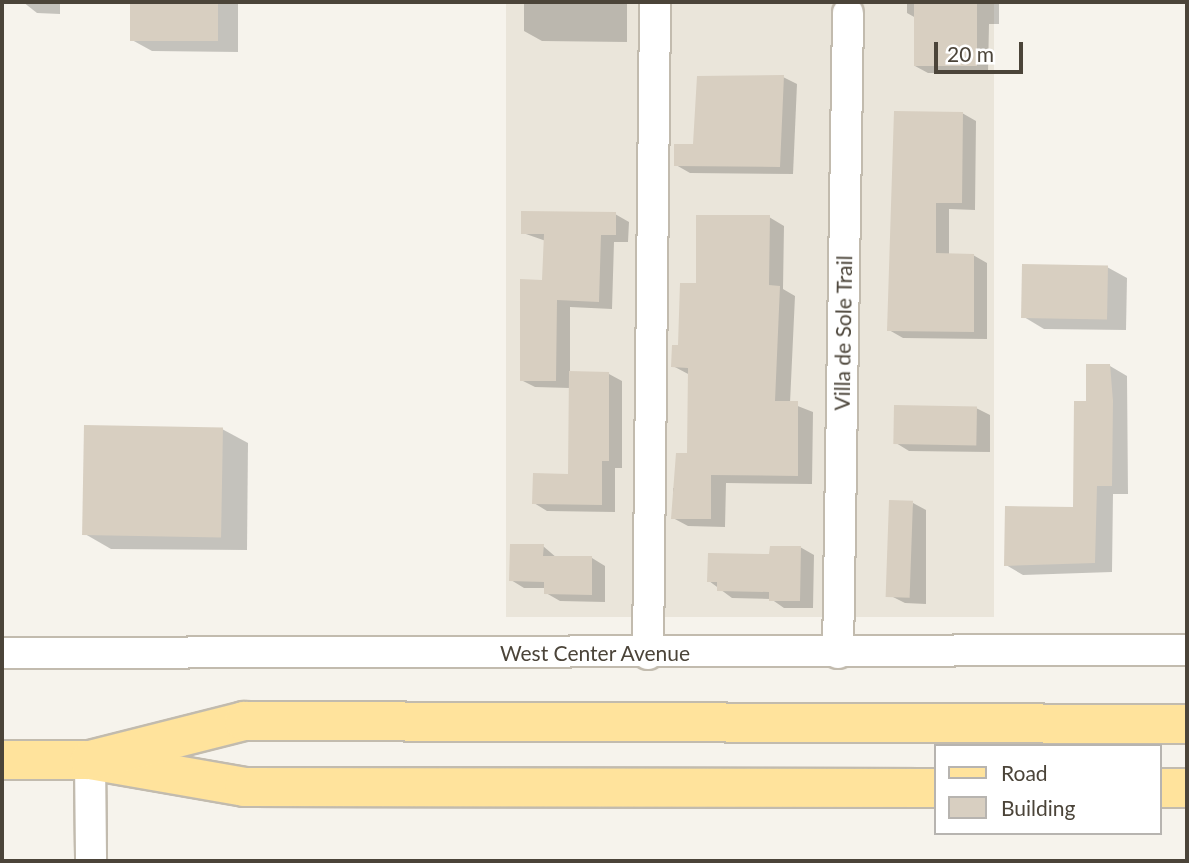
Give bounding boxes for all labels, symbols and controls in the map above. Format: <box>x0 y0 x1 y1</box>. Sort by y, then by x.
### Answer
scale bar <box>937 28 1026 72</box>
text: 20 m <box>947 41 994 66</box>
street label: Villa de Sole Trail <box>829 255 857 411</box>
street label: West Center Avenue <box>499 640 691 666</box>
legend <box>934 744 1161 835</box>
text: Road <box>1001 760 1048 785</box>
text: Building <box>1001 795 1076 820</box>

